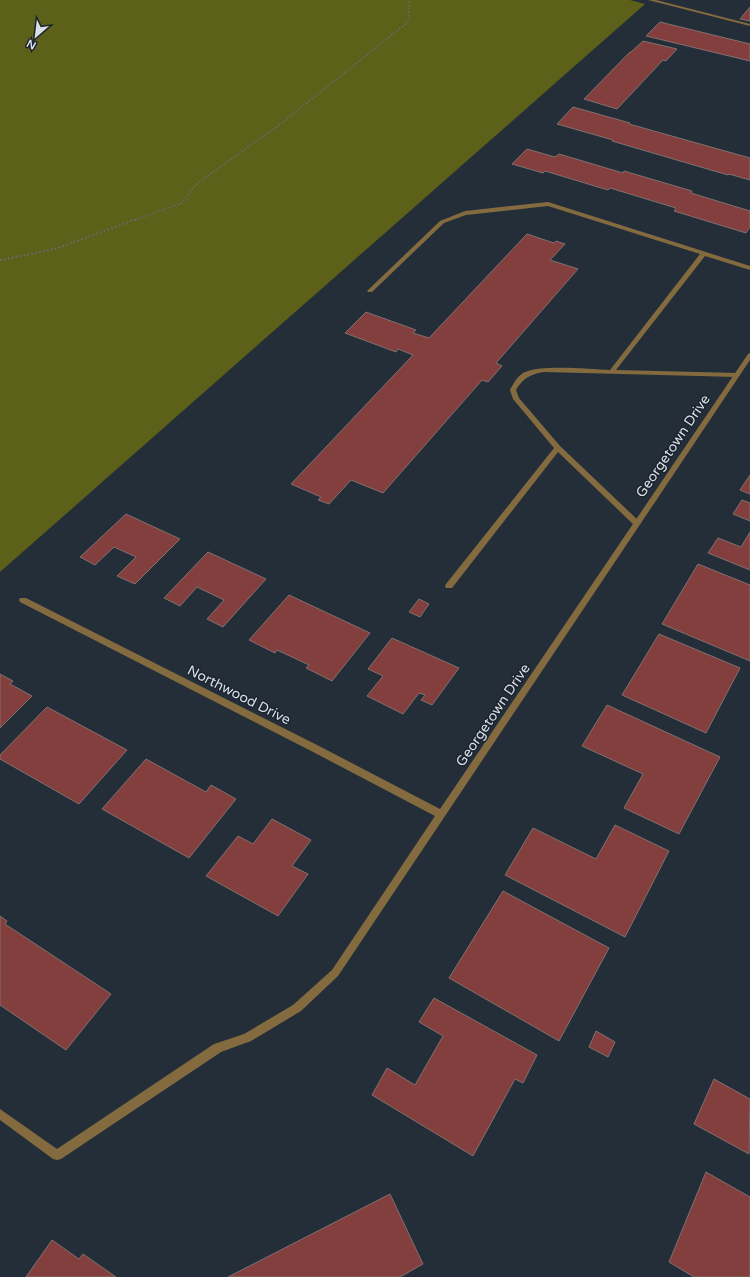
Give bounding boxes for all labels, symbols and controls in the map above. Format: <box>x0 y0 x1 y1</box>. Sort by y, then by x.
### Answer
north arrow <box>16 16 56 56</box>
text: N <box>25 37 38 52</box>
street label: Georgetown Drive <box>632 391 714 501</box>
street label: Georgetown Drive <box>452 660 534 770</box>
street label: Northwood Drive <box>185 662 294 728</box>

